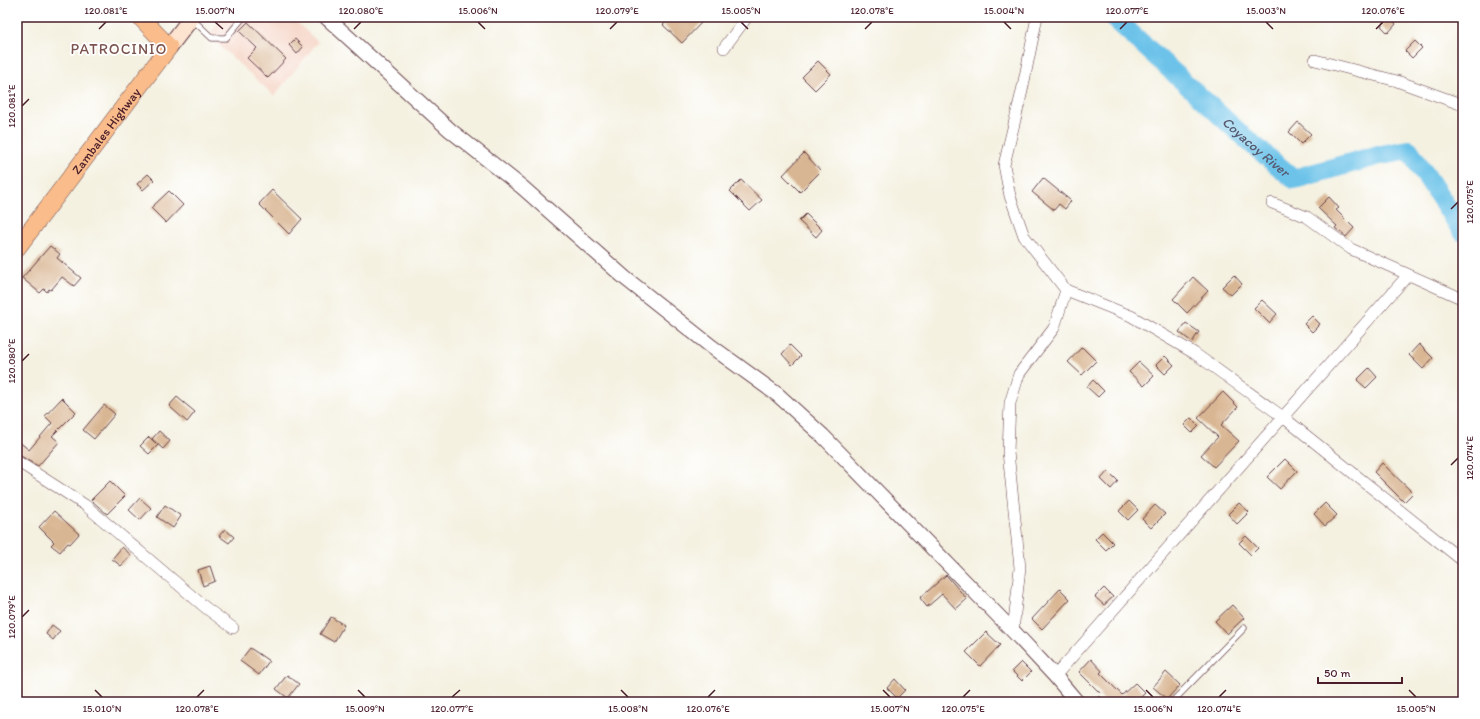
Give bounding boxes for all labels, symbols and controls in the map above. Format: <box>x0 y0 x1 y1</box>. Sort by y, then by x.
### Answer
text: 120.081°E <box>84 4 128 17</box>
text: 15.007°N <box>195 4 235 17</box>
text: 120.080°E <box>339 4 384 17</box>
text: 15.006°N <box>458 4 498 17</box>
text: 120.079°E <box>595 4 639 17</box>
text: 15.005°N <box>721 4 761 17</box>
text: 120.078°E <box>850 4 894 17</box>
text: 15.004°N <box>984 4 1024 17</box>
text: 120.077°E <box>1105 4 1149 17</box>
text: 15.003°N <box>1246 4 1286 17</box>
text: 120.076°E <box>1361 4 1405 17</box>
district label: PATROCINIO <box>71 40 168 58</box>
text: 120.081°E <box>5 84 18 128</box>
street label: Zambales Highway <box>68 85 143 177</box>
water label: Coyacoy River <box>1219 113 1294 181</box>
text: 120.075°E <box>1463 180 1476 224</box>
text: 120.080°E <box>5 338 18 383</box>
text: 120.074°E <box>1463 435 1476 480</box>
text: 120.079°E <box>5 595 18 639</box>
scale bar <box>1318 659 1402 685</box>
text: 50 m <box>1324 666 1350 680</box>
text: 15.010°N <box>82 702 122 715</box>
text: 120.078°E <box>175 702 219 715</box>
text: 15.009°N <box>345 702 385 715</box>
text: 120.077°E <box>430 702 474 715</box>
text: 15.008°N <box>608 702 648 715</box>
text: 120.076°E <box>686 702 730 715</box>
text: 15.007°N <box>870 702 910 715</box>
text: 120.075°E <box>941 702 985 715</box>
text: 15.006°N <box>1133 702 1173 715</box>
text: 120.074°E <box>1197 702 1242 715</box>
text: 15.005°N <box>1396 702 1436 715</box>

